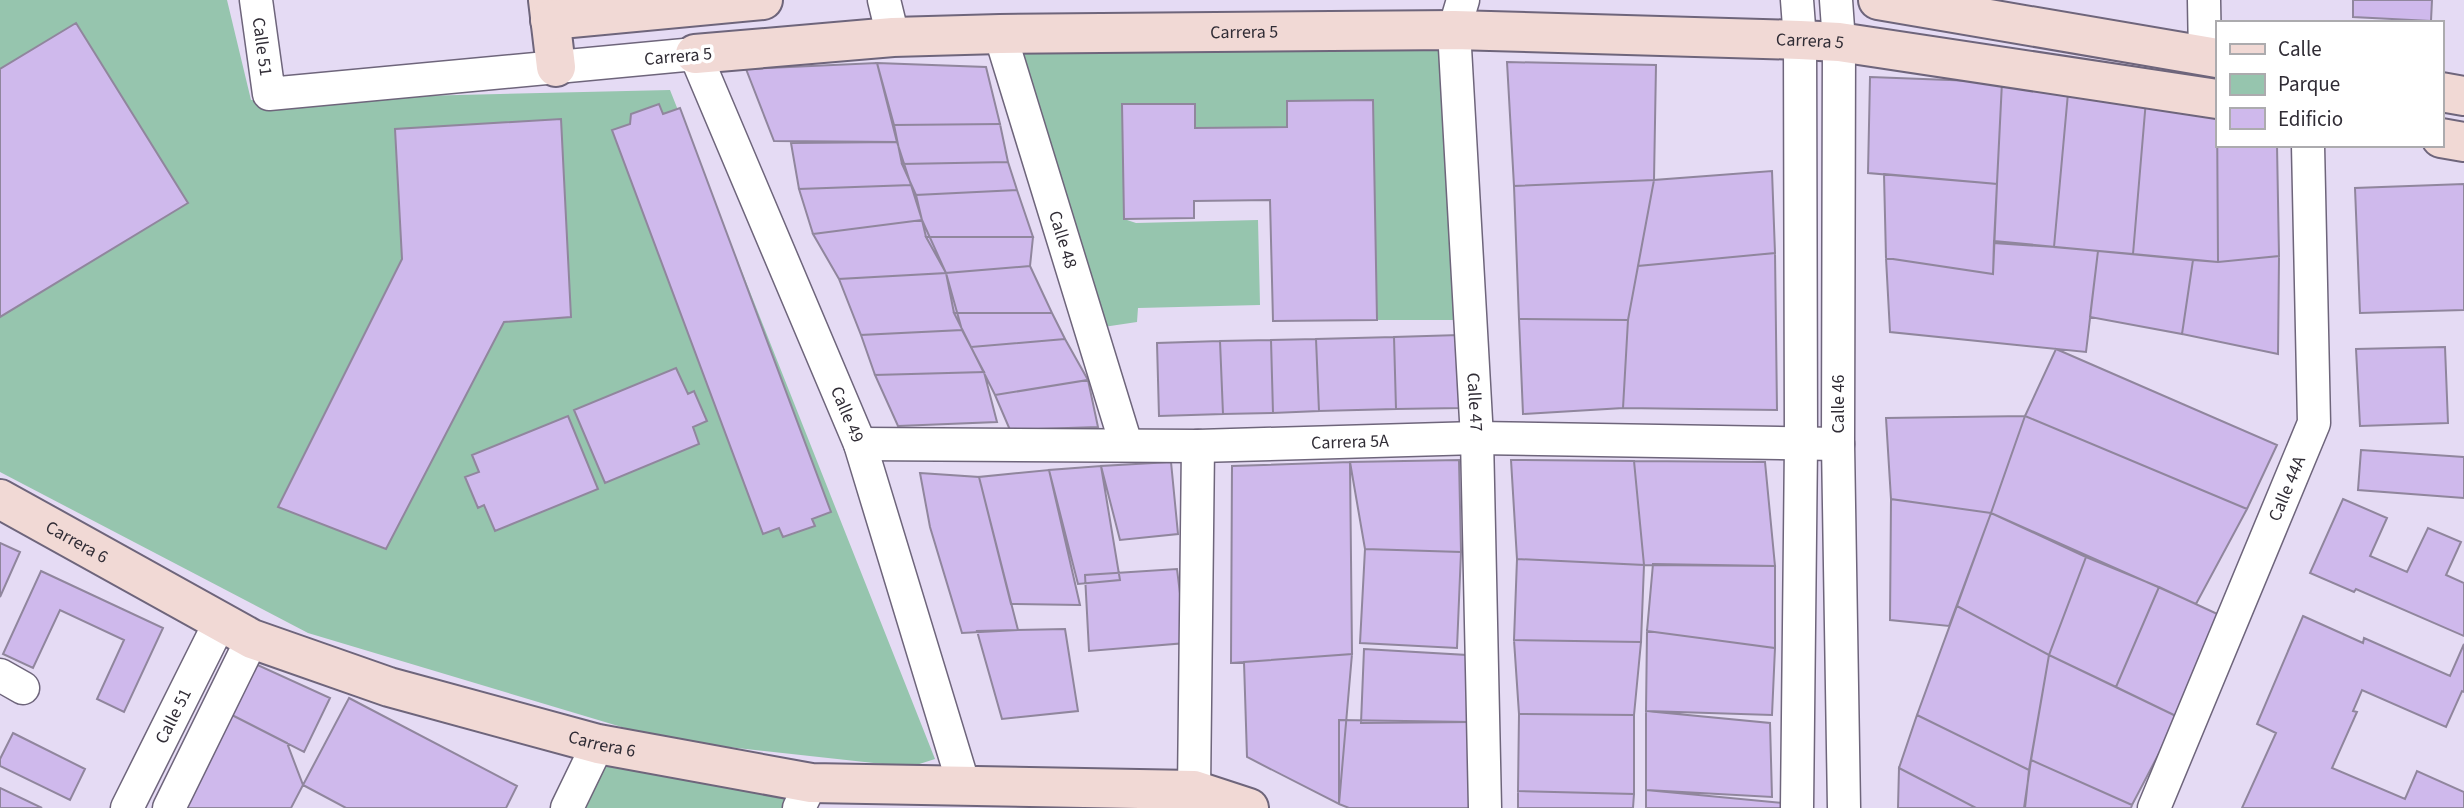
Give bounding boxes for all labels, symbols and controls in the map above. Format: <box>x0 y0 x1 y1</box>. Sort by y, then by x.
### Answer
street label: Calle 51 <box>246 16 278 78</box>
street label: Carrera 5 <box>1210 20 1278 45</box>
legend <box>2216 21 2443 147</box>
street label: Carrera 5 <box>1776 27 1846 56</box>
text: Calle <box>2278 34 2322 64</box>
street label: Carrera 5 <box>643 41 713 72</box>
text: Parque <box>2278 69 2340 99</box>
text: Edificio <box>2278 104 2343 134</box>
street label: Calle 48 <box>1042 208 1083 272</box>
street label: Calle 47 <box>1460 372 1489 432</box>
street label: Calle 46 <box>1826 374 1851 433</box>
street label: Calle 49 <box>824 382 870 447</box>
street label: Carrera 5A <box>1311 429 1389 456</box>
street label: Calle 44A <box>2263 452 2312 525</box>
street label: Carrera 6 <box>41 515 113 570</box>
street label: Calle 51 <box>149 684 198 748</box>
street label: Carrera 6 <box>566 724 638 764</box>

